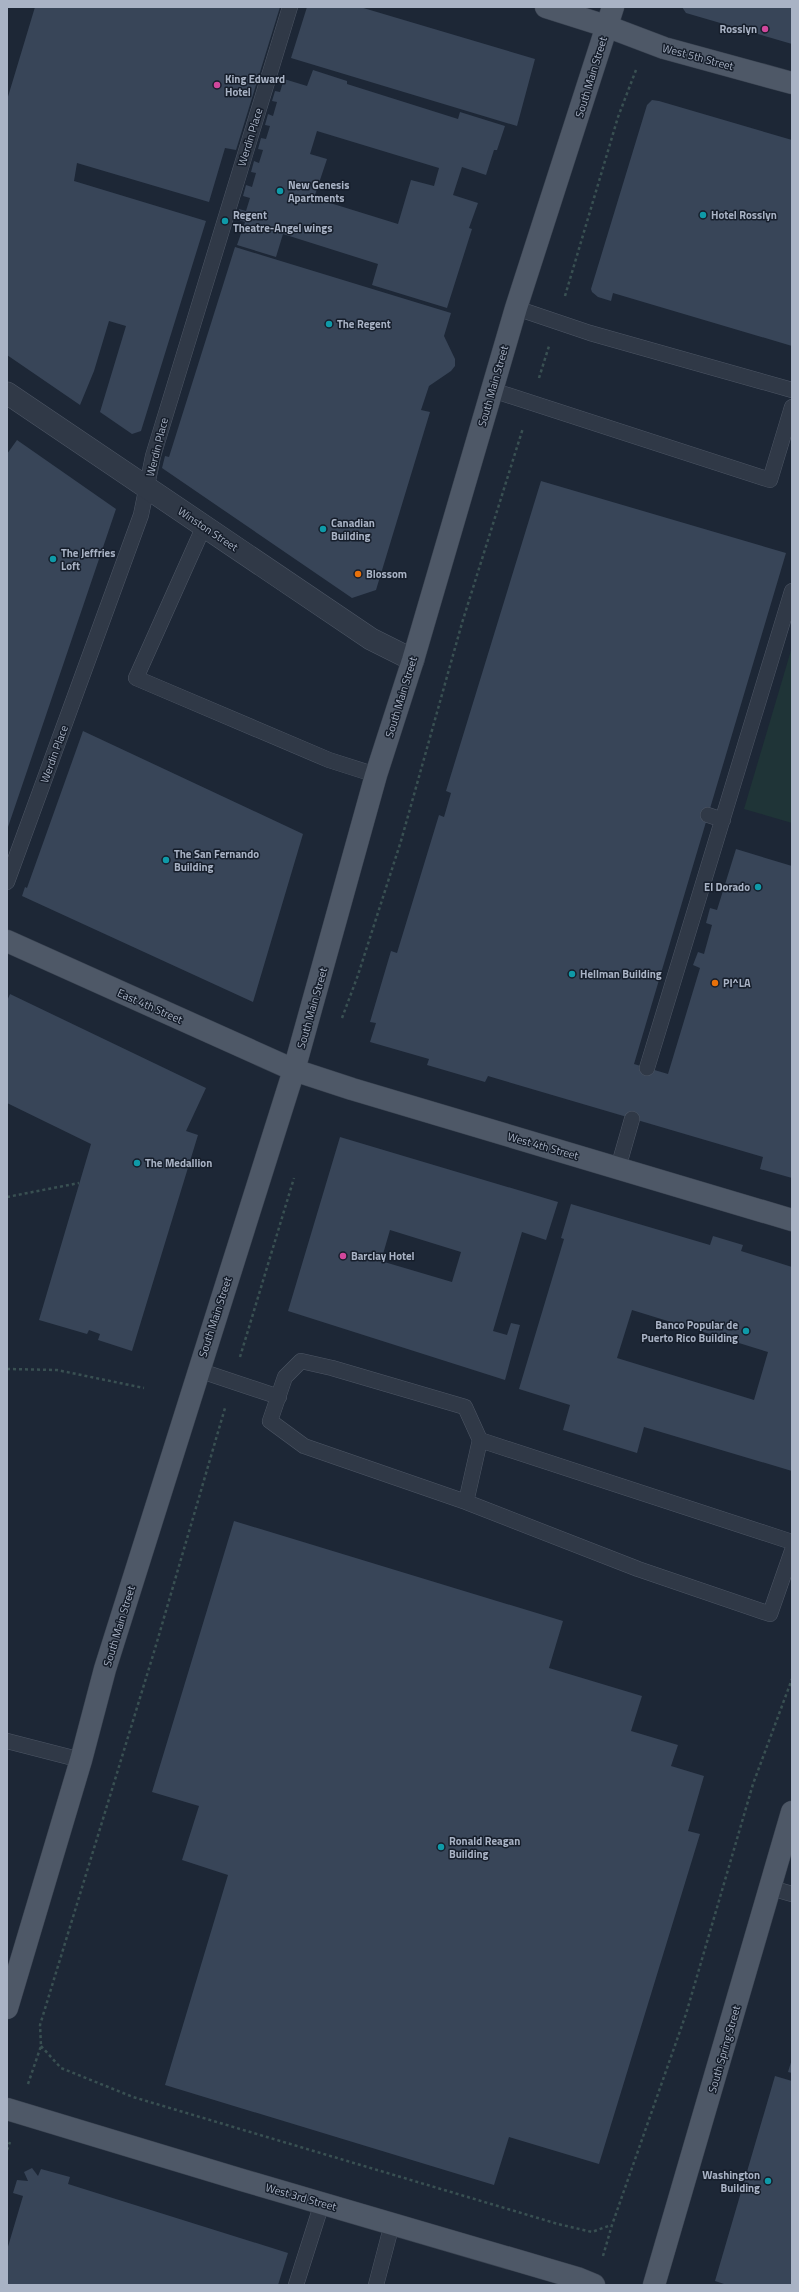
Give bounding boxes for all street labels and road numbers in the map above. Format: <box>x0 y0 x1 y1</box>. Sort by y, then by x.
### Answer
street label: South Main Street <box>571 35 611 119</box>
street label: West 5th Street <box>661 40 736 74</box>
street label: Werdin Place <box>234 105 267 168</box>
street label: South Main Street <box>474 343 512 428</box>
street label: Werdin Place <box>142 415 172 478</box>
street label: Winston Street <box>175 503 241 555</box>
street label: South Main Street <box>381 655 421 739</box>
street label: Werdin Place <box>36 723 72 785</box>
street label: South Main Street <box>293 965 331 1050</box>
street label: East 4th Street <box>115 985 185 1028</box>
street label: West 4th Street <box>506 1128 581 1164</box>
street label: South Main Street <box>194 1275 236 1359</box>
street label: South Main Street <box>99 1584 139 1668</box>
street label: South Spring Street <box>704 2003 744 2095</box>
street label: West 3rd Street <box>264 2179 338 2215</box>

